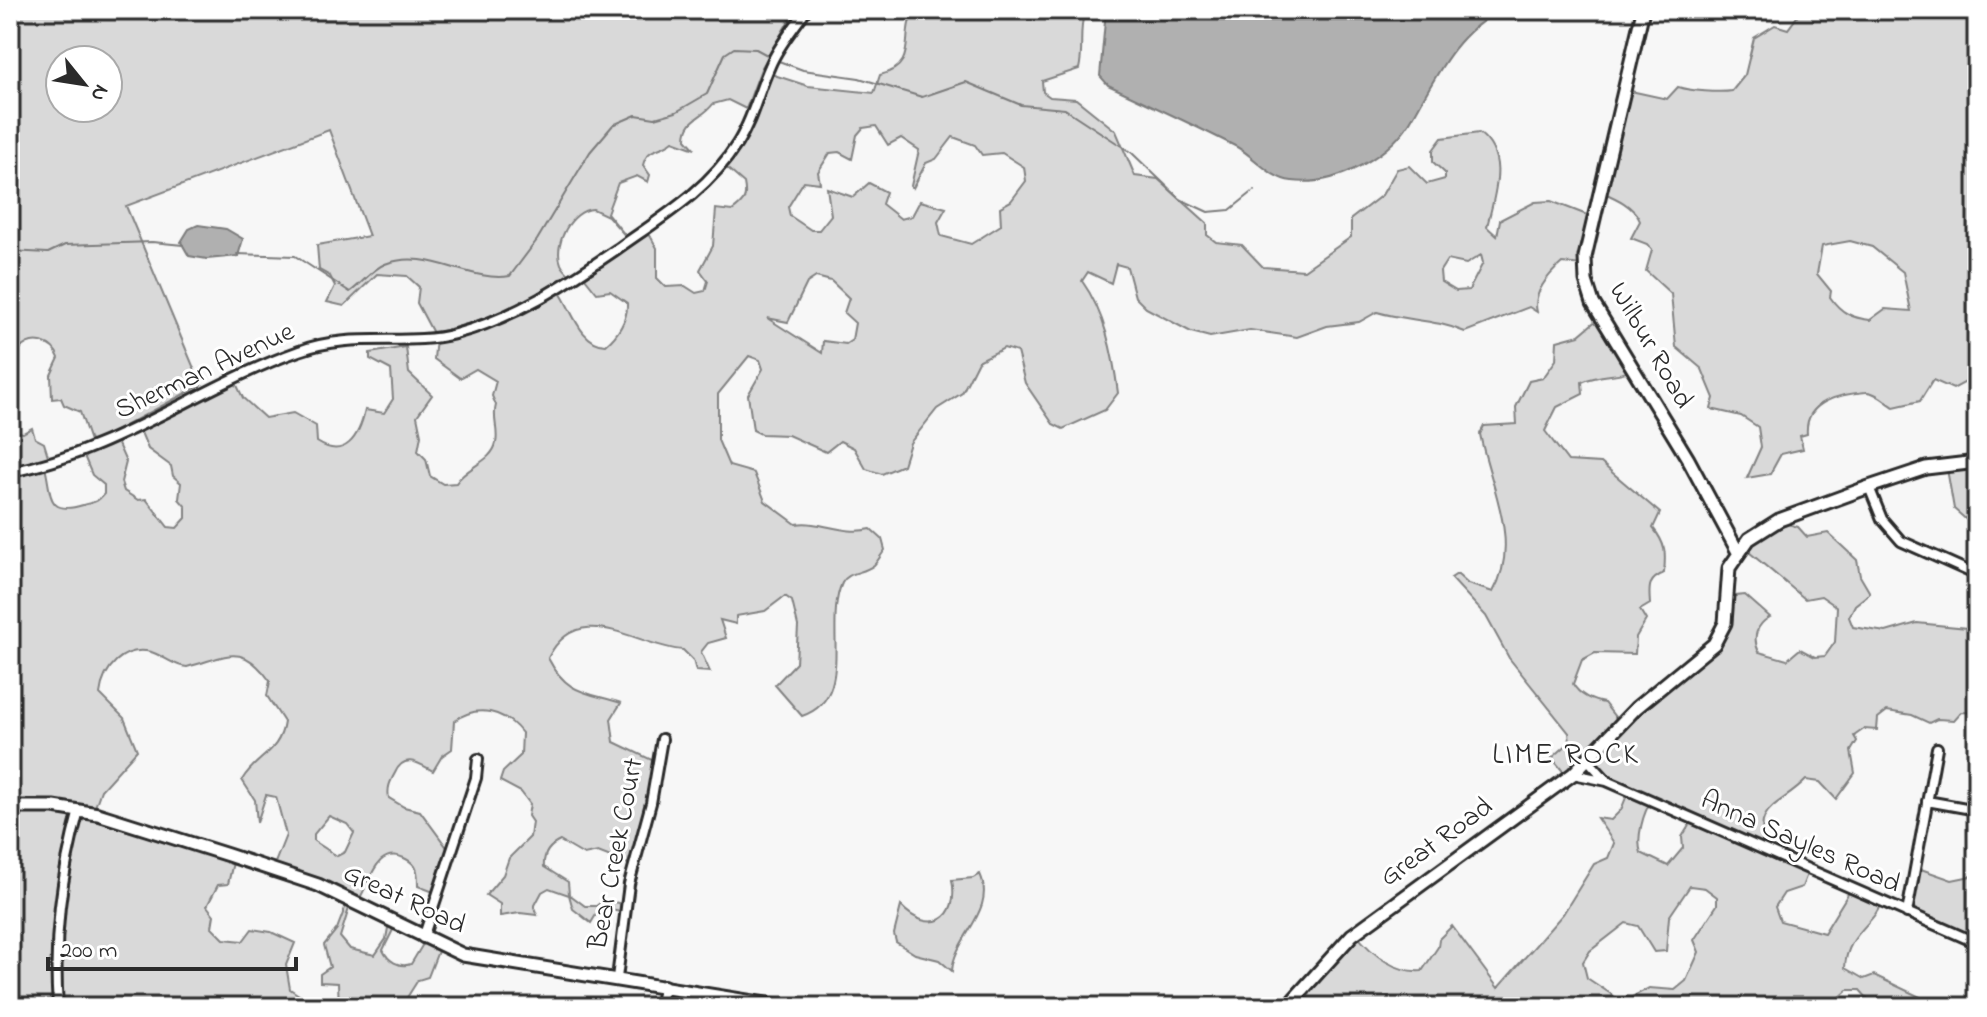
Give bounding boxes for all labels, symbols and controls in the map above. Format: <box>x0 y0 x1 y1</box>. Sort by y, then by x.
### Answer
north arrow <box>44 44 124 124</box>
text: N <box>81 78 116 107</box>
street label: Wilbur Road <box>1597 275 1703 417</box>
street label: Sherman Avenue <box>108 312 302 432</box>
district label: LIME ROCK <box>1492 734 1640 778</box>
street label: Bear Creek Court <box>578 755 656 954</box>
street label: Anna Sayles Road <box>1693 781 1907 906</box>
street label: Great Road <box>1372 788 1502 898</box>
street label: Great Road <box>336 854 472 946</box>
scale bar <box>48 921 296 971</box>
text: 200 m <box>60 934 117 969</box>

